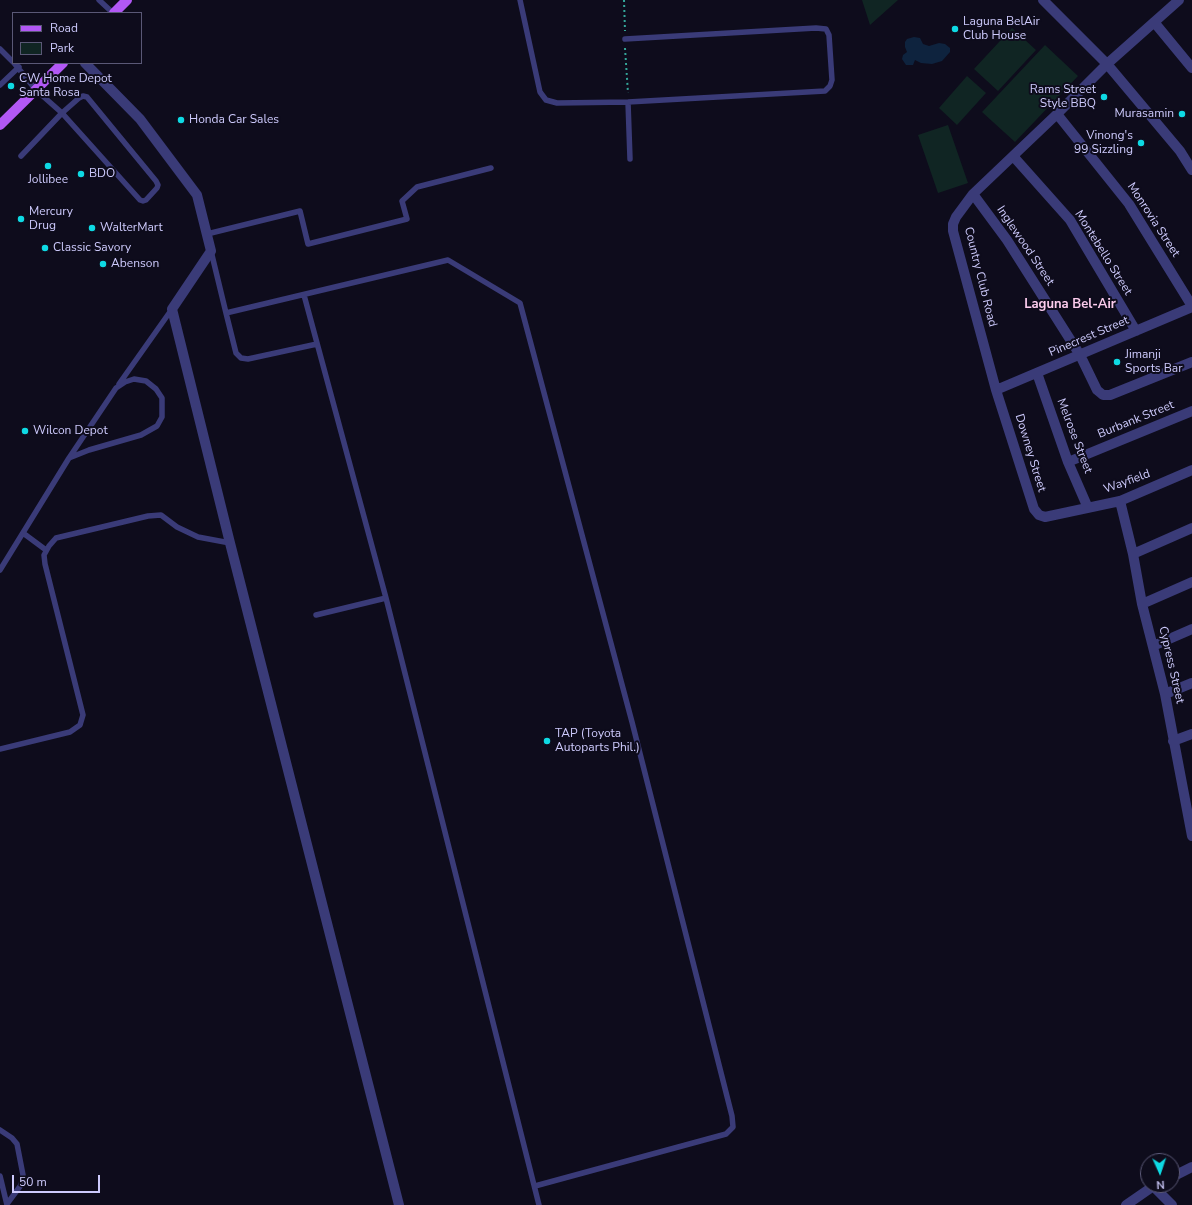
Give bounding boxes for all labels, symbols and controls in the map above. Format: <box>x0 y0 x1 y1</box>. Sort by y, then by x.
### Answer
legend <box>12 12 142 64</box>
place label: Laguna BelAir Club House <box>963 15 1040 43</box>
text: Road <box>50 20 78 36</box>
marker: Laguna BelAir Club House <box>950 24 960 34</box>
text: Park <box>50 40 74 56</box>
place label: CW Home Depot Santa Rosa <box>19 72 112 100</box>
marker: CW Home Depot Santa Rosa <box>6 81 16 91</box>
place label: Rams Street Style BBQ <box>1030 83 1096 111</box>
marker: Rams Street Style BBQ <box>1099 92 1109 102</box>
place label: Murasamin <box>1114 107 1174 121</box>
marker: Murasamin <box>1177 109 1187 119</box>
place label: Honda Car Sales <box>189 113 279 127</box>
marker: Honda Car Sales <box>176 115 186 125</box>
place label: Vinong's 99 Sizzling <box>1074 129 1133 157</box>
marker: Vinong's 99 Sizzling <box>1136 138 1146 148</box>
marker: Jollibee <box>43 161 53 171</box>
place label: BDO <box>89 167 115 181</box>
marker: BDO <box>76 169 86 179</box>
place label: Jollibee <box>28 173 68 187</box>
street label: Monrovia Street <box>1124 180 1182 260</box>
street label: Inglewood Street <box>993 203 1057 289</box>
place label: Mercury Drug <box>29 205 73 233</box>
street label: Montebello Street <box>1071 208 1135 298</box>
marker: Mercury Drug <box>16 214 26 224</box>
place label: WalterMart <box>100 221 163 235</box>
marker: WalterMart <box>87 223 97 233</box>
street label: Country Club Road <box>961 226 999 328</box>
place label: Classic Savory <box>53 241 131 255</box>
marker: Classic Savory <box>40 243 50 253</box>
place label: Abenson <box>111 257 159 271</box>
marker: Abenson <box>98 259 108 269</box>
district label: Laguna Bel-Air <box>1024 297 1116 313</box>
street label: Pinecrest Street <box>1047 314 1131 360</box>
place label: Jimanji Sports Bar <box>1125 348 1182 376</box>
marker: Jimanji Sports Bar <box>1112 357 1122 367</box>
street label: Melrose Street <box>1053 397 1095 475</box>
street label: Burbank Street <box>1096 398 1176 442</box>
street label: Downey Street <box>1011 412 1049 494</box>
place label: Wilcon Depot <box>33 424 108 438</box>
marker: Wilcon Depot <box>20 426 30 436</box>
street label: Wayfield <box>1102 467 1152 497</box>
street label: Cypress Street <box>1155 625 1187 705</box>
place label: TAP (Toyota Autoparts Phil.) <box>555 727 640 755</box>
marker: TAP (Toyota Autoparts Phil.) <box>542 736 552 746</box>
north arrow <box>1140 1153 1180 1193</box>
scale bar <box>14 1167 102 1193</box>
text: 50 m <box>19 1174 47 1190</box>
text: N <box>1156 1177 1165 1192</box>

